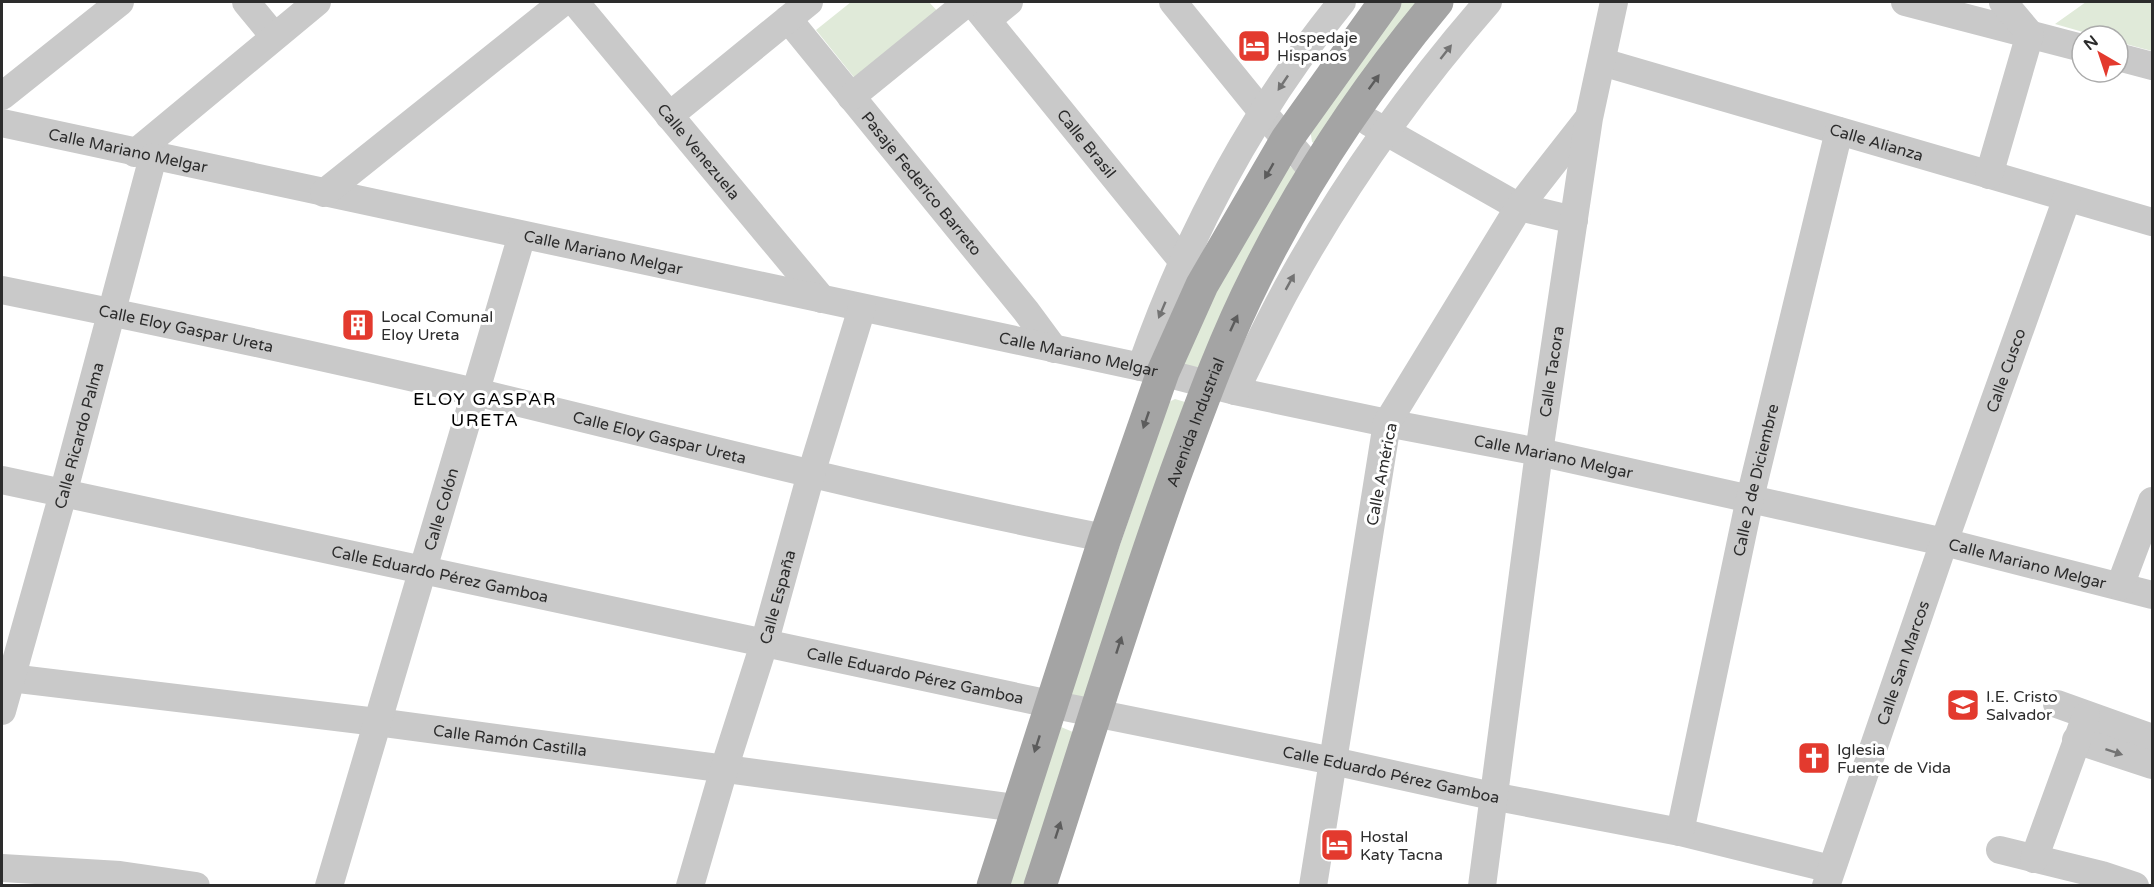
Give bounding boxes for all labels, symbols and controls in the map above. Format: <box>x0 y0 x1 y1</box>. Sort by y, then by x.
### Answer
north arrow <box>2070 24 2130 84</box>
hotel icon: Hospedaje Hispanos <box>1236 28 1272 64</box>
place label: Hospedaje Hispanos <box>1277 28 1358 66</box>
text: N <box>2080 31 2102 55</box>
one-way arrow <box>1440 44 1452 59</box>
one-way arrow <box>1277 74 1289 90</box>
one-way arrow <box>1368 75 1380 91</box>
street label: Calle Venezuela <box>652 100 744 204</box>
street label: Calle Brasil <box>1052 105 1120 182</box>
street label: Pasaje Federico Barreto <box>857 108 986 260</box>
street label: Calle Alianza <box>1827 120 1926 166</box>
street label: Calle Mariano Melgar <box>47 124 210 178</box>
one-way arrow <box>1263 163 1274 179</box>
street label: Calle Mariano Melgar <box>522 226 685 280</box>
one-way arrow <box>1285 274 1295 291</box>
street label: Calle Eloy Gaspar Ureta <box>97 301 275 357</box>
one-way arrow <box>1157 301 1167 319</box>
building icon: Local Comunal Eloy Ureta <box>340 307 376 343</box>
place label: Local Comunal Eloy Ureta <box>381 307 493 345</box>
one-way arrow <box>1230 314 1239 331</box>
street label: Calle Tacora <box>1535 325 1569 419</box>
street label: Calle Cusco <box>1982 326 2031 415</box>
street label: Calle Mariano Melgar <box>997 328 1161 382</box>
street label: Avenida Industrial <box>1162 355 1229 490</box>
street label: Calle Ricardo Palma <box>50 360 109 511</box>
district label: ELOY GASPAR URETA <box>413 388 557 431</box>
street label: Calle 2 de Diciembre <box>1729 402 1784 558</box>
street label: Calle Eloy Gaspar Ureta <box>571 407 748 469</box>
one-way arrow <box>1141 412 1151 430</box>
street label: Calle América <box>1362 421 1402 527</box>
street label: Calle Mariano Melgar <box>1472 431 1636 484</box>
street label: Calle Colón <box>420 466 463 553</box>
street label: Calle Mariano Melgar <box>1946 535 2109 594</box>
street label: Calle Eduardo Pérez Gamboa <box>330 542 550 608</box>
street label: Calle España <box>755 548 801 647</box>
street label: Calle San Marcos <box>1873 598 1934 728</box>
one-way arrow <box>1114 636 1124 654</box>
street label: Calle Eduardo Pérez Gamboa <box>805 643 1026 709</box>
school or university icon: I.E. Cristo Salvador <box>1945 687 1981 723</box>
place label: I.E. Cristo Salvador <box>1986 687 2058 725</box>
street label: Calle Ramón Castilla <box>432 721 588 761</box>
one-way arrow <box>1032 735 1041 753</box>
church icon: Iglesia Fuente de Vida <box>1796 740 1832 776</box>
place label: Iglesia Fuente de Vida <box>1837 740 1951 778</box>
street label: Calle Eduardo Pérez Gamboa <box>1281 742 1501 808</box>
one-way arrow <box>2105 748 2123 757</box>
one-way arrow <box>1054 821 1064 839</box>
hotel icon: Hostal Katy Tacna <box>1319 827 1355 863</box>
place label: Hostal Katy Tacna <box>1360 827 1443 865</box>

